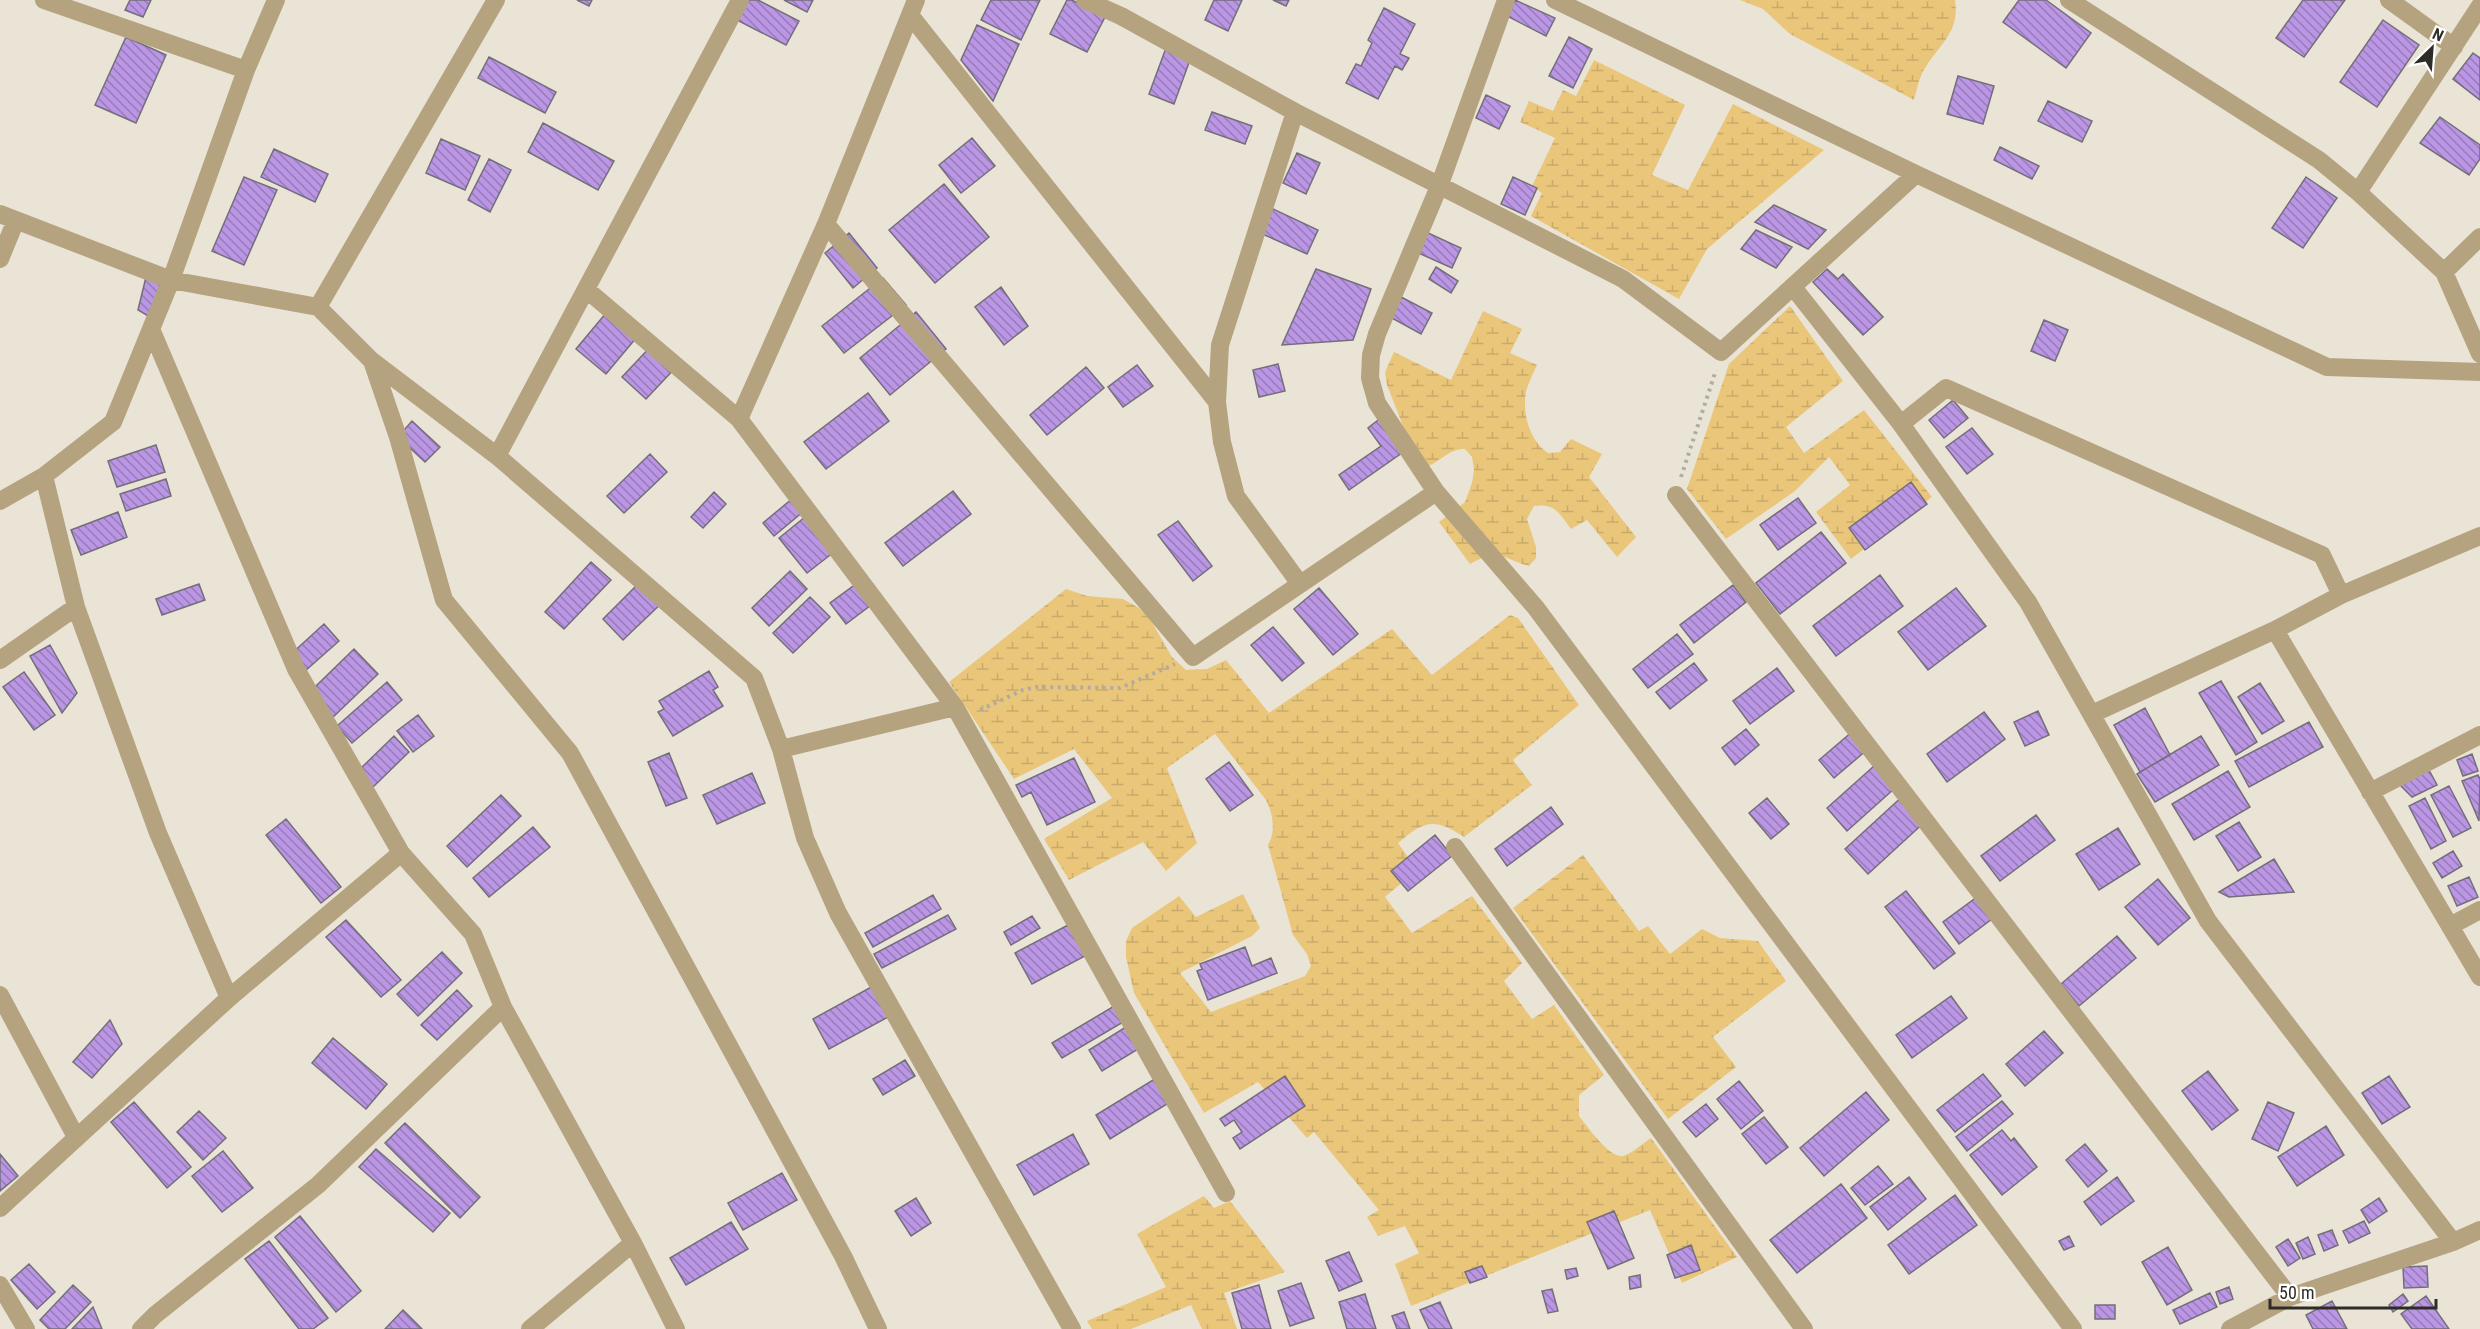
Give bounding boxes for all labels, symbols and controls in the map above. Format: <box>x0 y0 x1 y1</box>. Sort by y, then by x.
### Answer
north arrow <box>2402 18 2462 78</box>
text: N <box>2430 24 2447 46</box>
scale bar <box>2270 1272 2436 1310</box>
text: 50 m <box>2279 1282 2314 1303</box>

